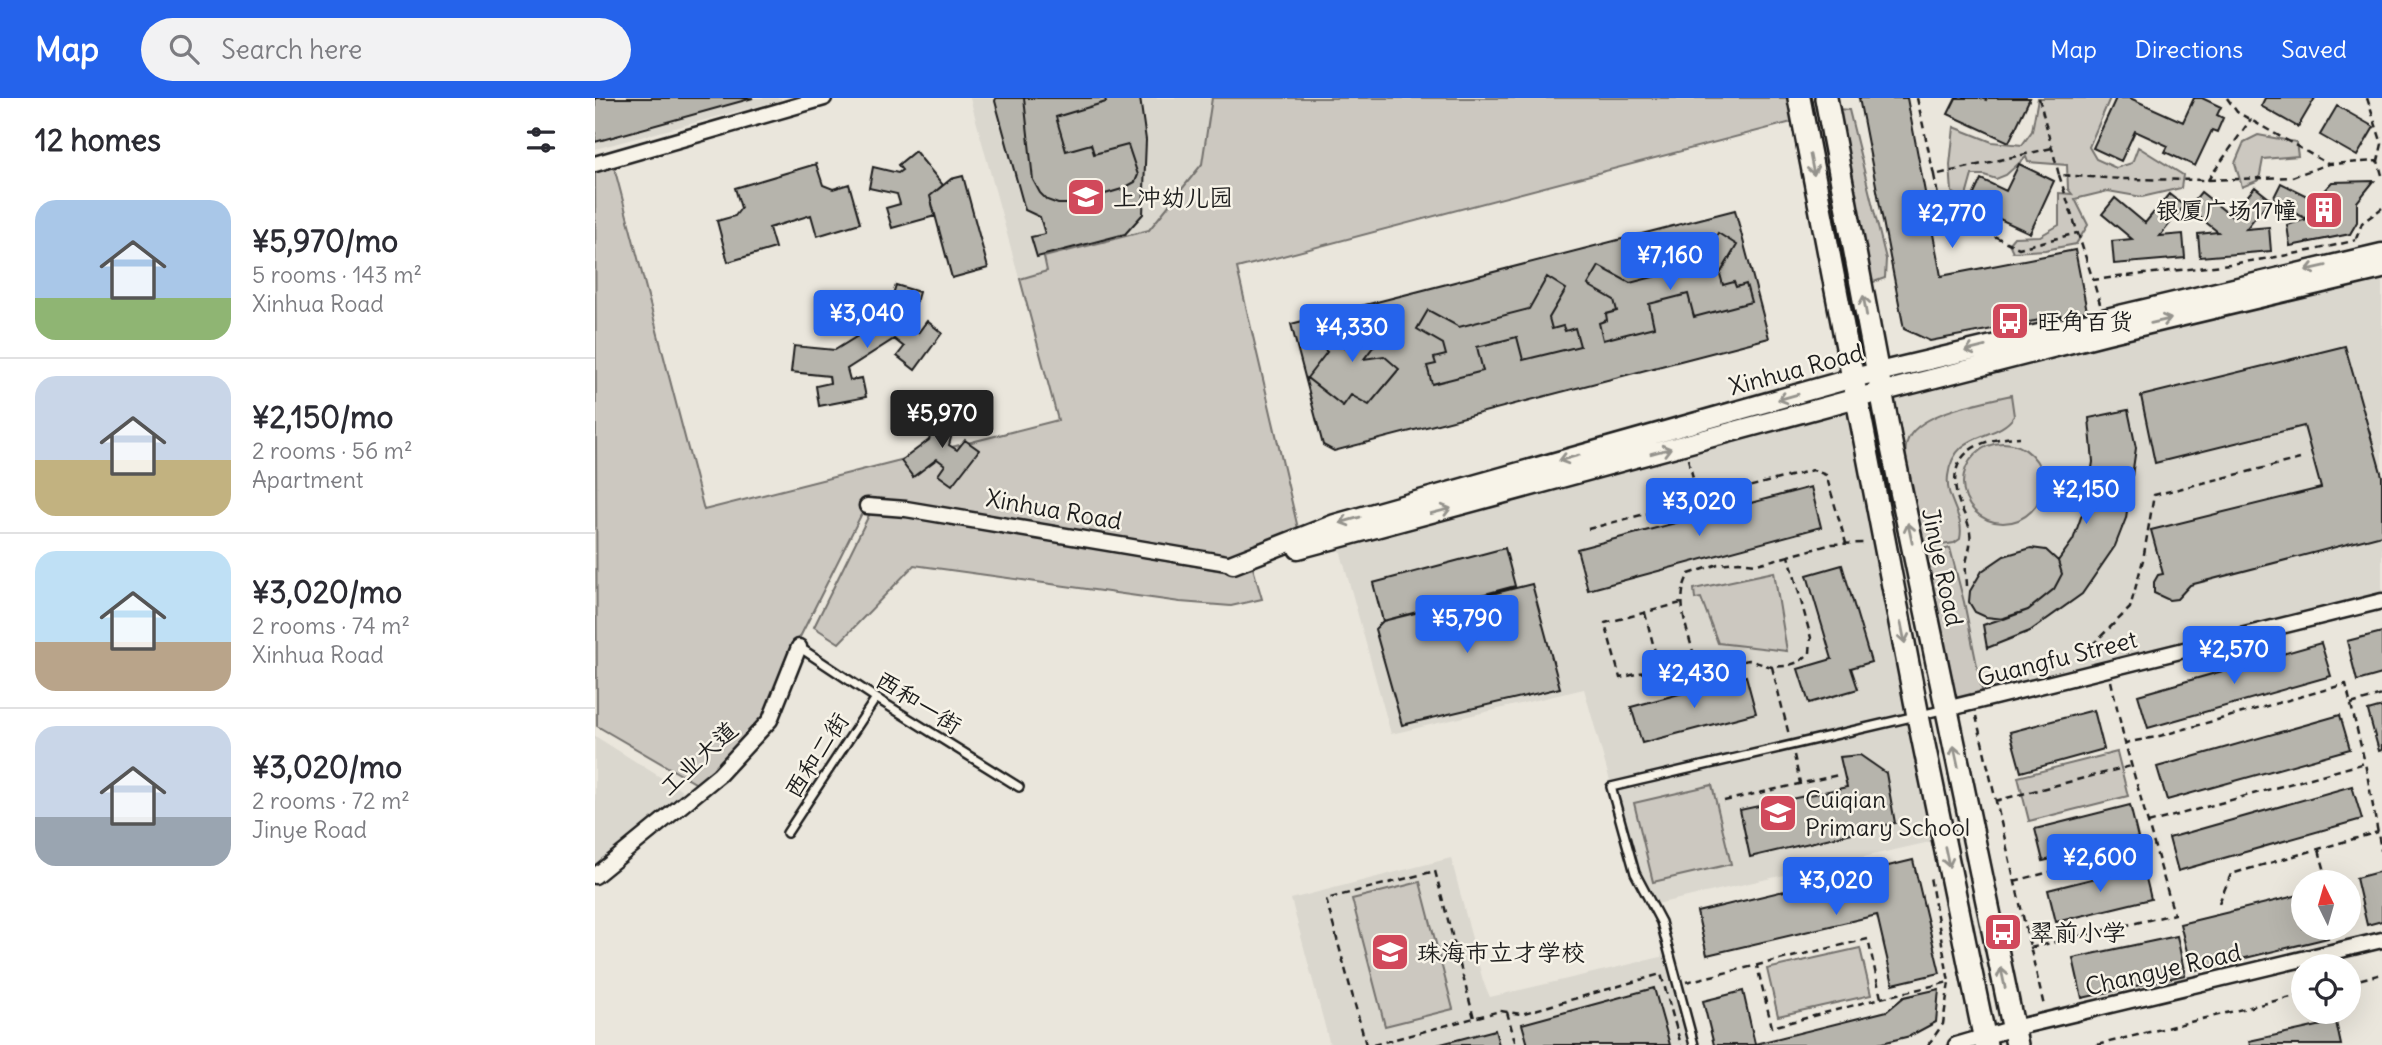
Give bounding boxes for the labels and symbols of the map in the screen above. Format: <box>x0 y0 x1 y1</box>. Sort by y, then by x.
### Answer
one-way arrow <box>1805 153 1819 176</box>
school or university icon: 上冲幼儿园 <box>1065 176 1107 218</box>
place label: 上冲幼儿园 <box>1113 182 1233 212</box>
building icon: 银厦广场17幢 <box>2303 189 2345 231</box>
pin: ¥2,770 <box>1895 190 2009 250</box>
place label: 银厦广场17幢 <box>2156 195 2297 225</box>
pin: ¥7,160 <box>1613 232 1727 292</box>
one-way arrow <box>2305 263 2327 276</box>
pin: ¥3,040 <box>810 290 924 350</box>
one-way arrow <box>1857 295 1871 318</box>
bus stop icon: 旺角百货 <box>1989 300 2031 342</box>
pin: ¥4,330 <box>1295 304 1409 364</box>
place label: 旺角百货 <box>2037 306 2133 336</box>
one-way arrow <box>2149 314 2172 327</box>
street label: Xinhua Road <box>1726 337 1866 401</box>
one-way arrow <box>1964 343 1987 356</box>
pin: ¥5,970 <box>885 390 999 450</box>
one-way arrow <box>1777 391 1799 404</box>
one-way arrow <box>1649 444 1671 457</box>
one-way arrow <box>1558 453 1580 466</box>
pin: ¥2,150 <box>2029 466 2143 526</box>
pin: ¥3,020 <box>1642 478 1756 538</box>
street label: Xinhua Road <box>984 482 1124 536</box>
one-way arrow <box>1430 503 1452 516</box>
street label: Jinye Road <box>1916 505 1970 629</box>
one-way arrow <box>1339 514 1362 527</box>
one-way arrow <box>1902 522 1916 545</box>
pin: ¥5,790 <box>1410 596 1524 655</box>
one-way arrow <box>1896 622 1910 644</box>
street label: Guangfu Street <box>1974 624 2140 692</box>
pin: ¥2,570 <box>2177 626 2291 686</box>
pin: ¥2,430 <box>1637 650 1751 710</box>
street label: 西和一街 <box>870 664 968 740</box>
street label: 西和二街 <box>777 707 855 803</box>
street label: 工业大道 <box>653 714 743 802</box>
one-way arrow <box>1949 745 1963 768</box>
place label: Cuiqian Primary School <box>1805 784 1970 842</box>
school or university icon: Cuiqian Primary School <box>1757 792 1799 834</box>
pin: ¥2,600 <box>2043 834 2157 894</box>
one-way arrow <box>1941 845 1955 868</box>
pin: ¥3,020 <box>1779 858 1893 917</box>
north arrow <box>2291 870 2361 940</box>
bus stop icon: 翠前小学 <box>1982 911 2024 953</box>
place label: 翠前小学 <box>2030 917 2126 947</box>
school or university icon: 珠海市立才学校 <box>1369 931 1411 973</box>
street label: Changye Road <box>2082 936 2244 1002</box>
place label: 珠海市立才学校 <box>1417 937 1585 967</box>
one-way arrow <box>1995 967 2009 990</box>

